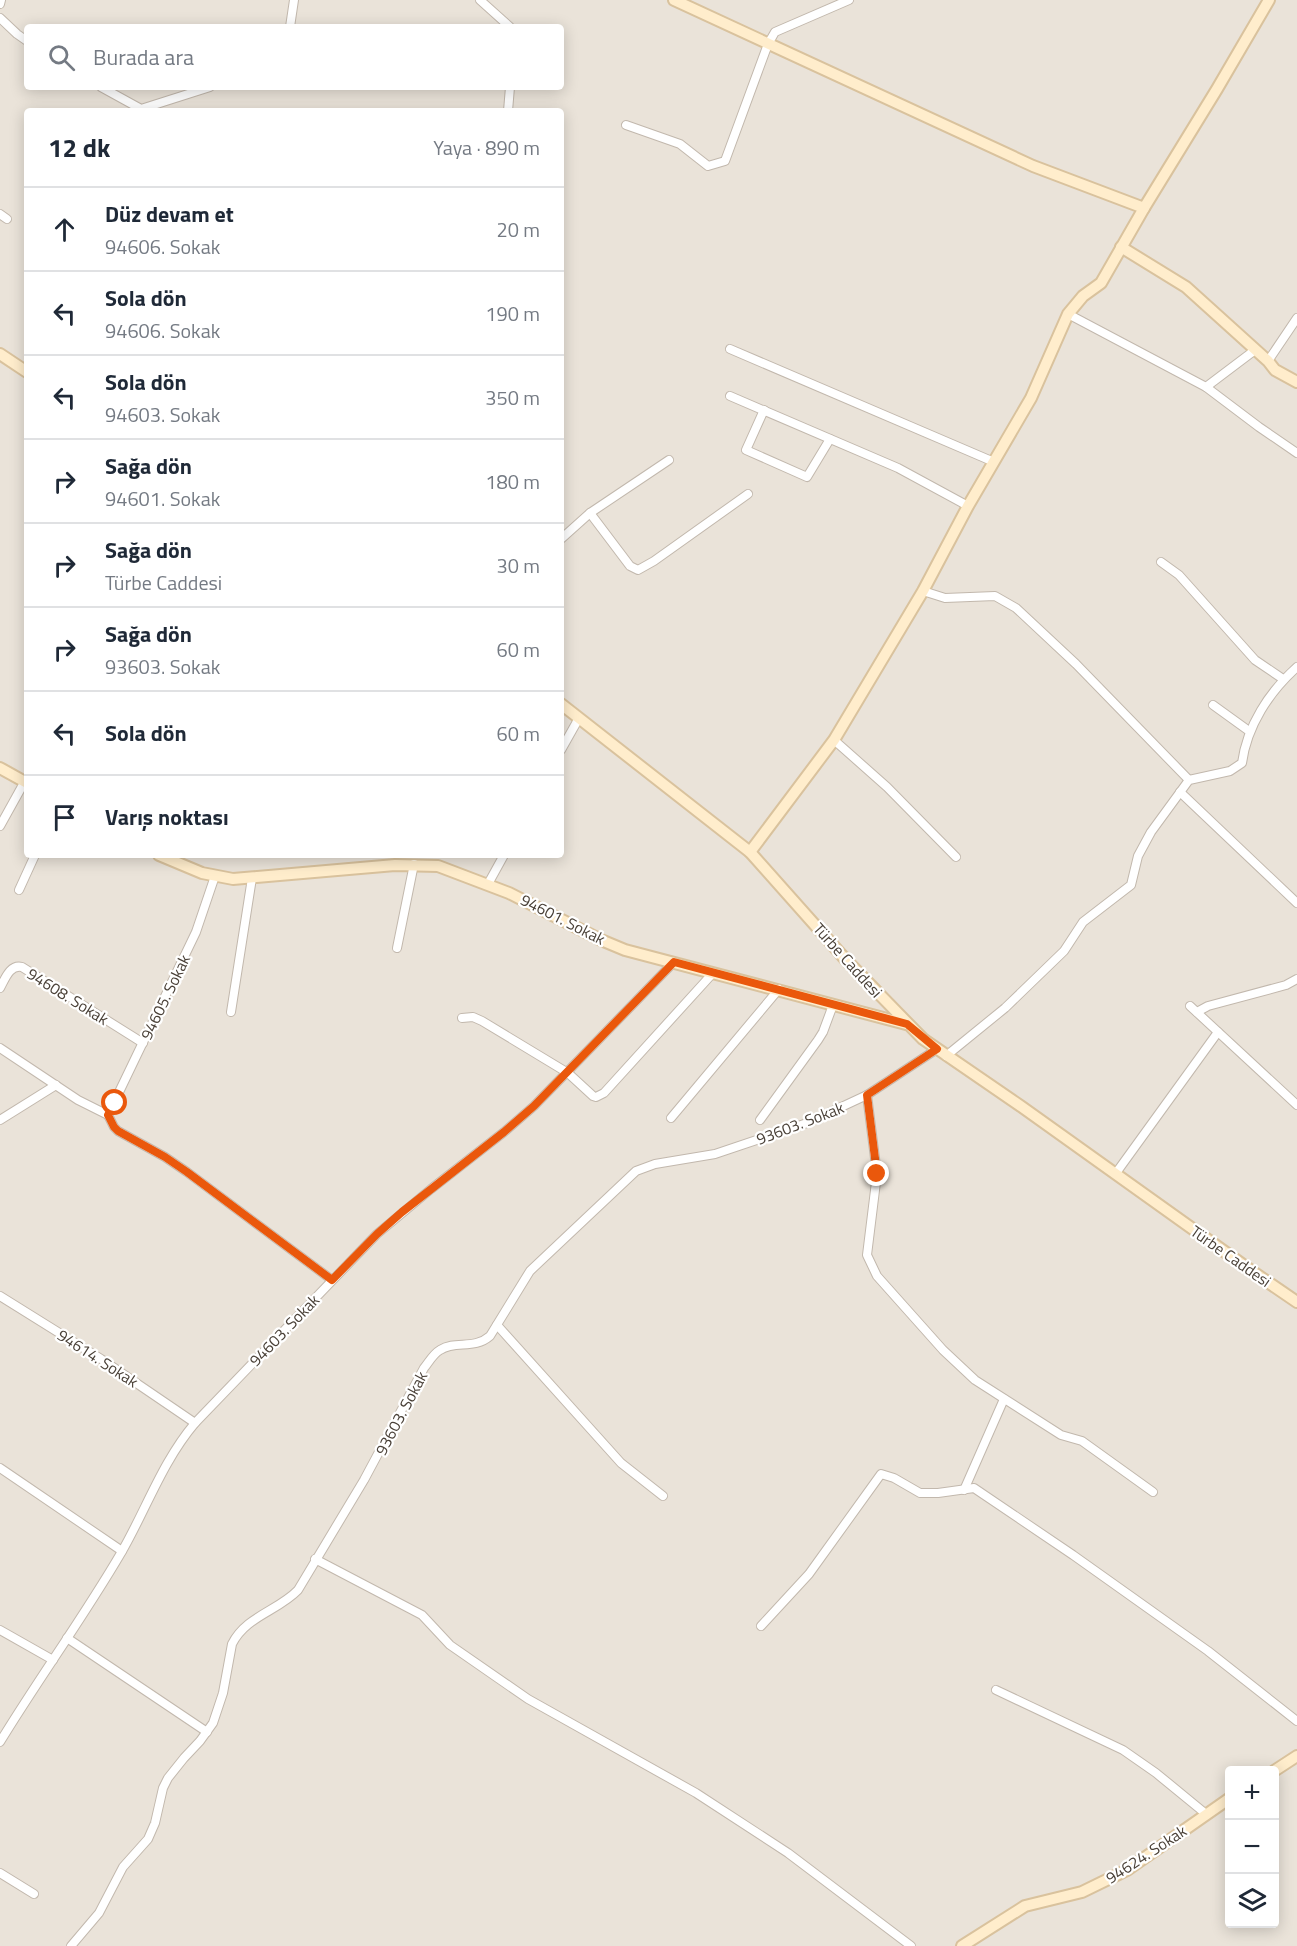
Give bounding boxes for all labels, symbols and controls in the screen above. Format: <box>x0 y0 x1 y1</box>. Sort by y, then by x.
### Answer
search box <box>24 24 564 90</box>
text: Burada ara <box>93 40 194 74</box>
icon: search <box>45 41 78 74</box>
text: 12 dk <box>48 128 111 167</box>
text: Yaya · 890 m <box>433 132 540 163</box>
text: Düz devam et <box>105 197 234 231</box>
icon: ahead <box>48 213 81 246</box>
text: 20 m <box>496 214 540 245</box>
text: 94606. Sokak <box>105 231 220 262</box>
text: Sola dön <box>105 281 187 315</box>
icon: left <box>48 297 81 330</box>
text: 190 m <box>485 298 540 329</box>
text: 94606. Sokak <box>105 315 220 346</box>
text: Sola dön <box>105 365 187 399</box>
icon: left <box>48 381 81 414</box>
text: 350 m <box>485 382 540 413</box>
text: 94603. Sokak <box>105 399 220 430</box>
text: Sağa dön <box>105 449 192 483</box>
icon: right <box>48 465 81 498</box>
text: 180 m <box>485 466 540 497</box>
text: 94601. Sokak <box>105 483 220 514</box>
text: Sağa dön <box>105 533 192 567</box>
icon: right <box>48 549 81 582</box>
text: 30 m <box>496 550 540 581</box>
text: Türbe Caddesi <box>105 567 222 598</box>
text: Sağa dön <box>105 617 192 651</box>
icon: right <box>48 633 81 666</box>
text: 60 m <box>496 634 540 665</box>
text: 93603. Sokak <box>105 651 220 682</box>
text: Sola dön <box>105 716 187 750</box>
icon: left <box>48 717 81 750</box>
text: 60 m <box>496 718 540 749</box>
text: Varış noktası <box>105 800 229 834</box>
icon: arrive <box>48 801 81 834</box>
street label: 94601. Sokak <box>516 887 610 951</box>
street label: Türbe Caddesi <box>808 917 888 1003</box>
street label: 94605. Sokak <box>134 950 196 1044</box>
street label: 94608. Sokak <box>23 961 114 1031</box>
route start <box>101 1089 127 1115</box>
street label: 93603. Sokak <box>753 1095 848 1151</box>
route end <box>863 1160 889 1186</box>
street label: Türbe Caddesi <box>1186 1219 1276 1293</box>
street label: 94603. Sokak <box>243 1288 325 1371</box>
street label: 94614. Sokak <box>53 1323 143 1393</box>
street label: 93603. Sokak <box>369 1366 433 1459</box>
map controls <box>1225 1766 1279 1928</box>
button: + <box>1225 1766 1279 1820</box>
street label: 94624. Sokak <box>1101 1819 1191 1889</box>
button: − <box>1225 1820 1279 1874</box>
button: layers <box>1225 1874 1279 1928</box>

